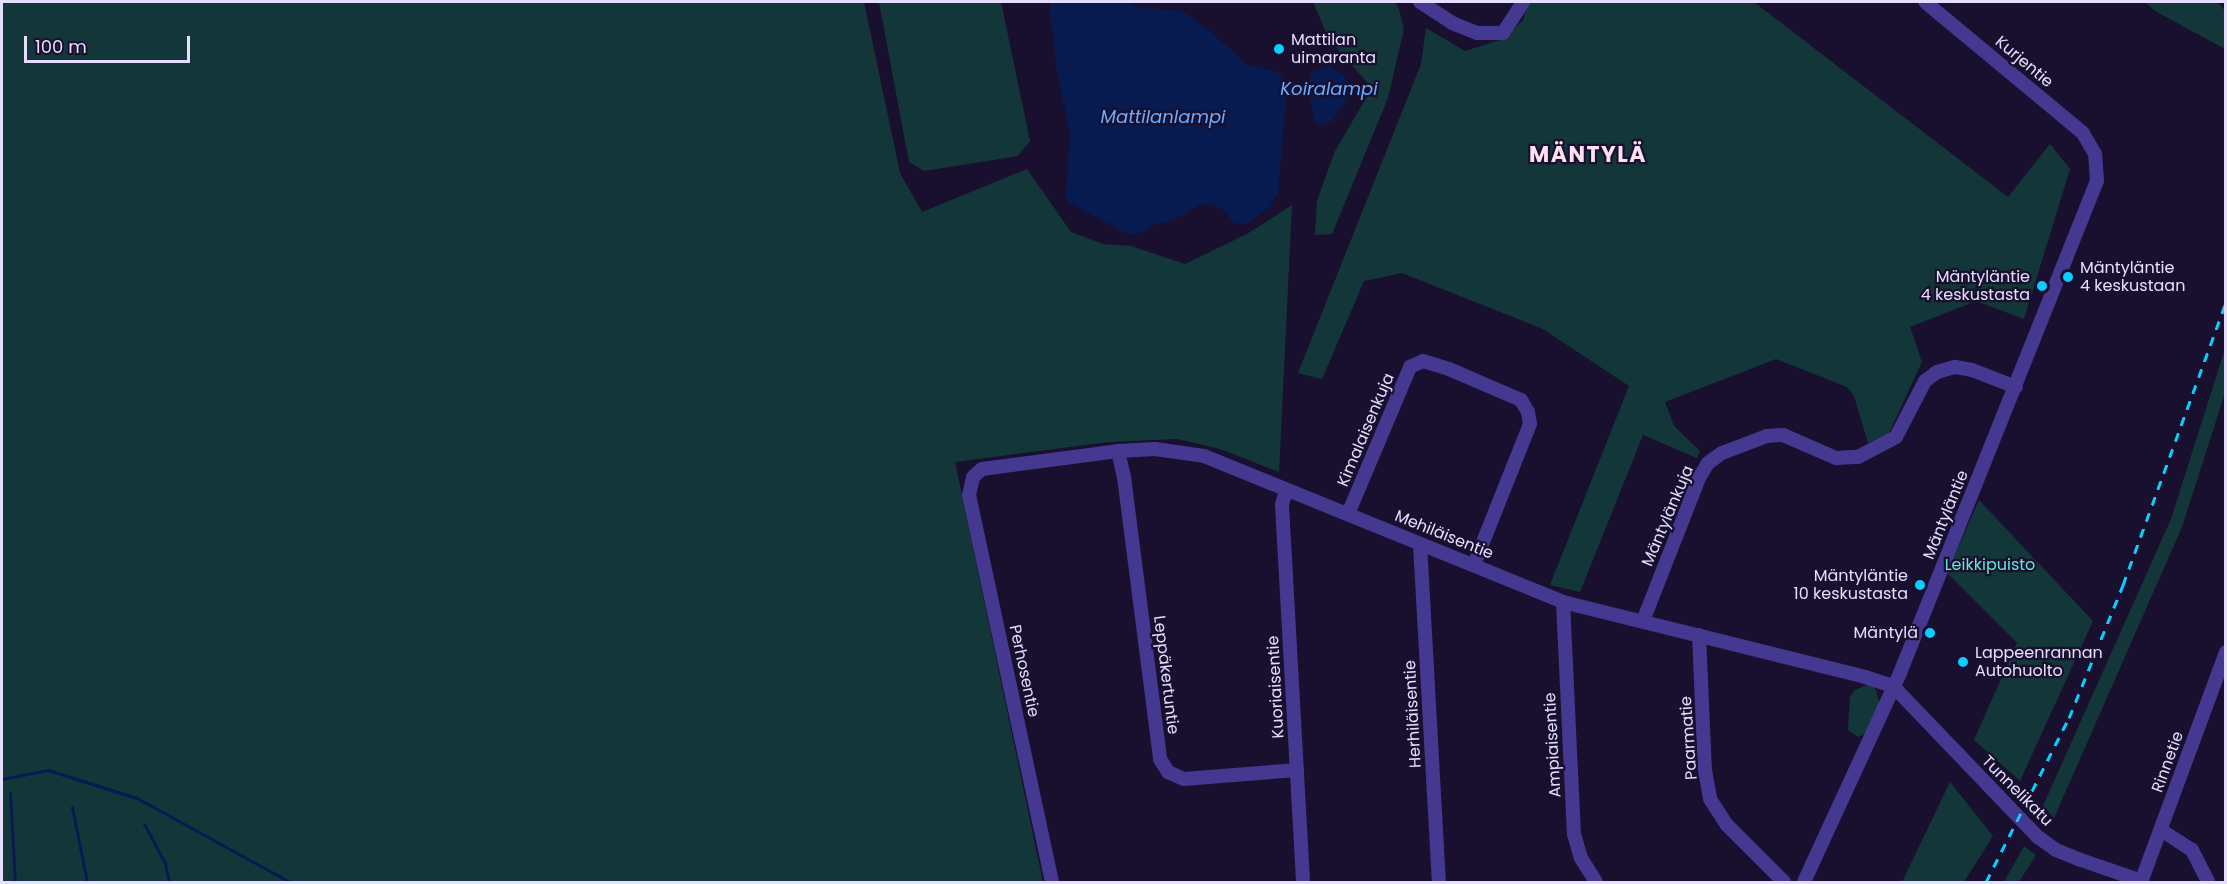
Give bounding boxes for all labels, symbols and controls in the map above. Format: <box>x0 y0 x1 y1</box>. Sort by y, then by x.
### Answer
scale bar <box>27 24 194 62</box>
place label: Mattilan uimaranta <box>1291 30 1376 68</box>
street label: Kurjentie <box>1991 32 2057 92</box>
text: 100 m <box>35 34 87 59</box>
marker: Mattilan uimaranta <box>1272 42 1286 56</box>
water label: Koiralampi <box>1280 78 1378 100</box>
water label: Mattilanlampi <box>1100 106 1226 128</box>
district label: MÄNTYLÄ <box>1529 142 1647 168</box>
place label: Mäntyläntie 4 keskustaan <box>2080 258 2185 296</box>
place label: Mäntyläntie 4 keskustasta <box>1921 267 2030 305</box>
marker: Mäntyläntie 4 keskustaan <box>2061 270 2075 284</box>
marker: Mäntyläntie 4 keskustasta <box>2035 279 2049 293</box>
street label: Kimalaisenkuja <box>1333 370 1399 490</box>
street label: Mäntylänkuja <box>1638 463 1698 569</box>
street label: Mäntyläntie <box>1919 468 1973 562</box>
street label: Mehiläisentie <box>1392 506 1496 564</box>
park label: Leikkipuisto <box>1945 555 2035 575</box>
place label: Mäntyläntie 10 keskustasta <box>1794 566 1908 604</box>
marker: Mäntyläntie 10 keskustasta <box>1913 578 1927 592</box>
street label: Leppäkertuntie <box>1149 615 1183 735</box>
street label: Perhosentie <box>1005 623 1043 719</box>
place label: Mäntylä <box>1854 623 1918 643</box>
marker: Mäntylä <box>1923 626 1937 640</box>
street label: Kuoriaisentie <box>1264 635 1288 739</box>
place label: Lappeenrannan Autohuolto <box>1975 643 2103 681</box>
marker: Lappeenrannan Autohuolto <box>1956 655 1970 669</box>
street label: Herhiläisentie <box>1401 660 1425 768</box>
street label: Ampiaisentie <box>1541 692 1565 798</box>
street label: Paarmatie <box>1676 696 1702 780</box>
street label: Rinnetie <box>2148 729 2188 795</box>
street label: Tunnelikatu <box>1978 752 2056 830</box>

